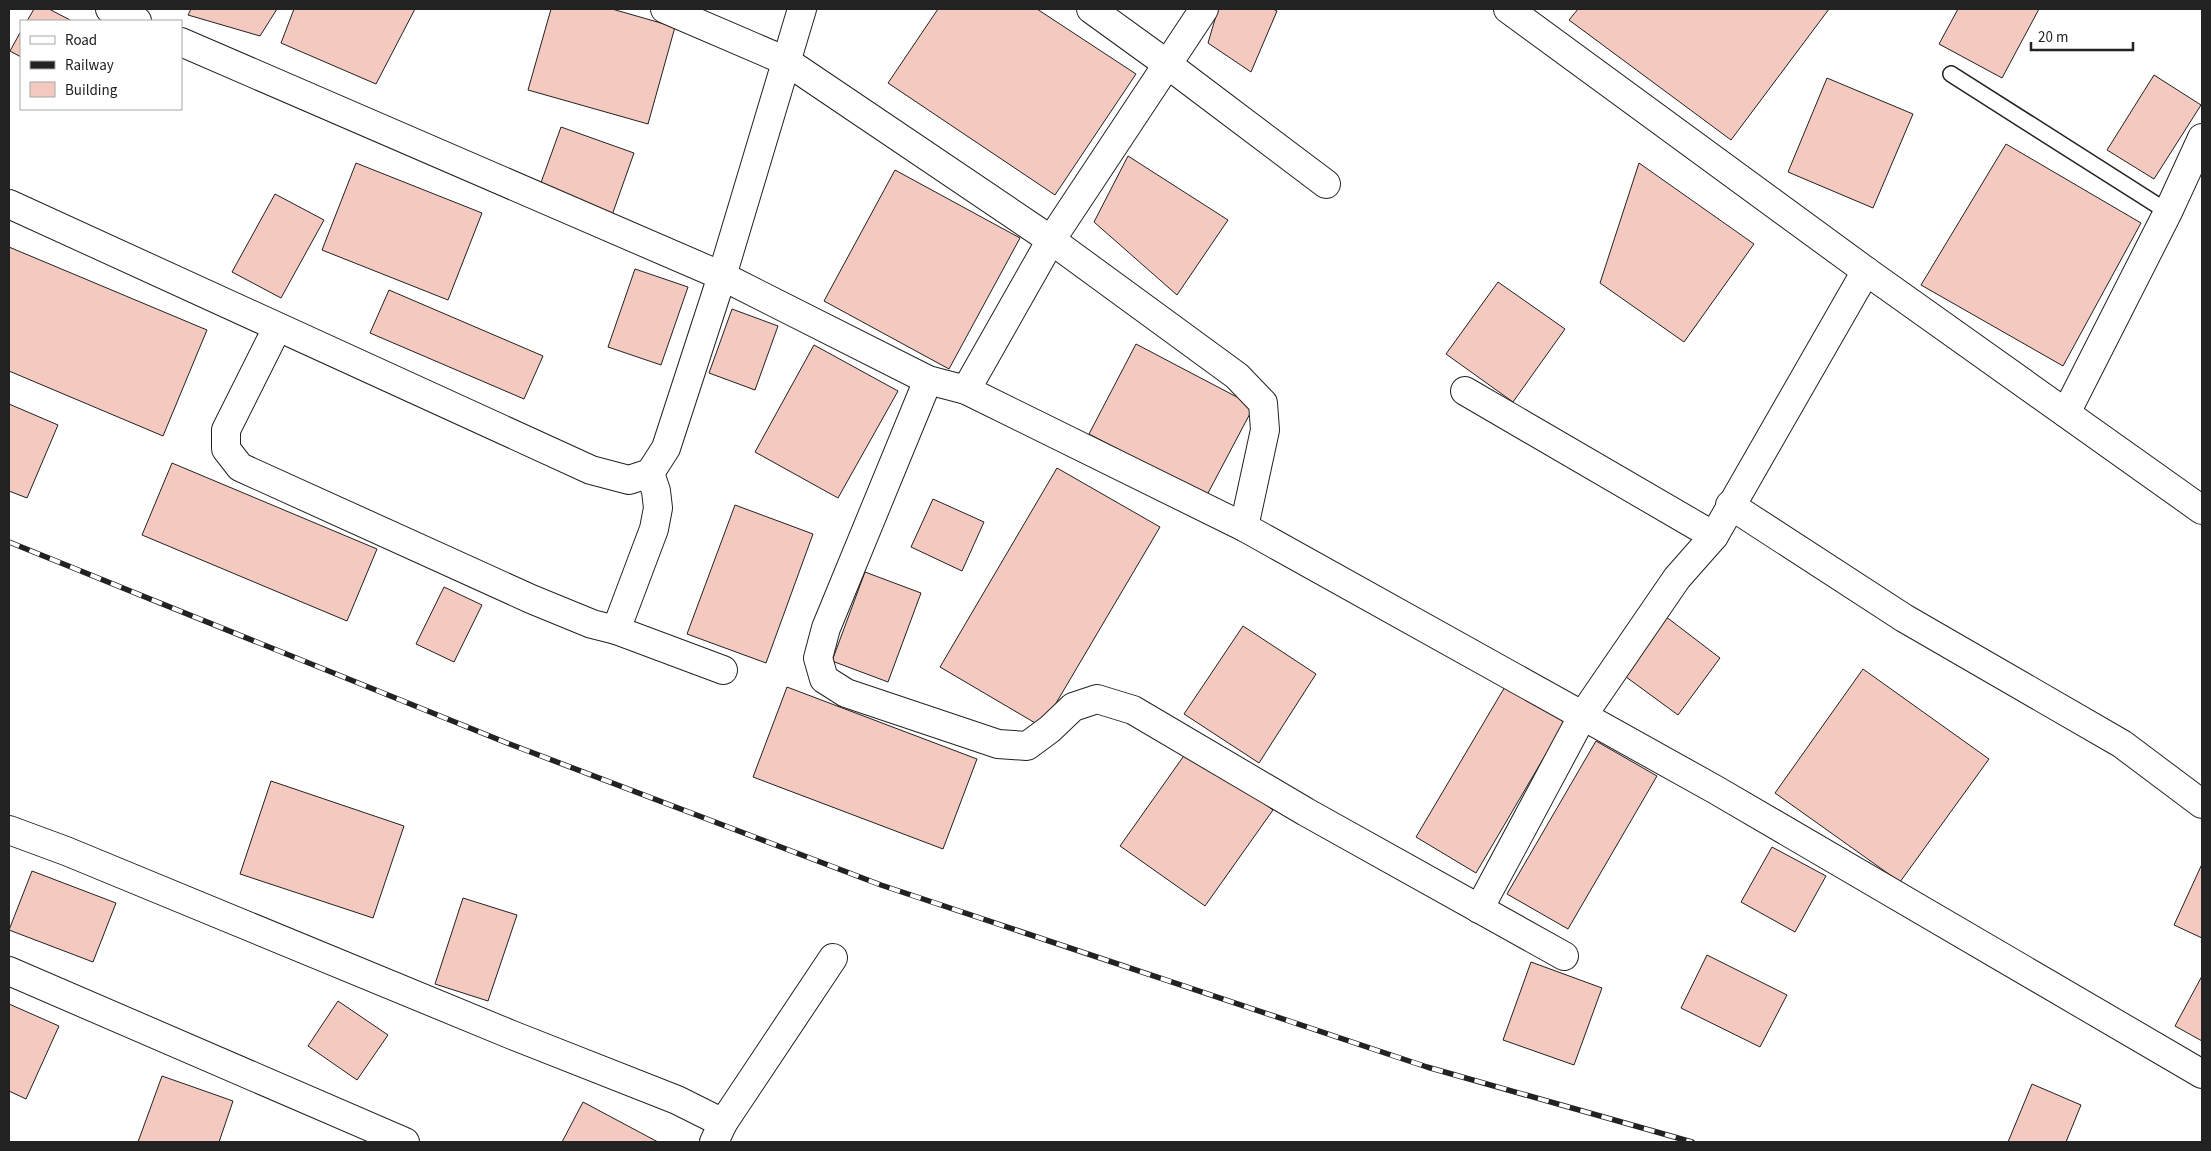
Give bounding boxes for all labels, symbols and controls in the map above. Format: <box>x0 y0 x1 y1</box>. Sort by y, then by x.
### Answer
legend <box>20 20 182 110</box>
scale bar <box>2031 20 2134 52</box>
text: 20 m <box>2038 27 2068 48</box>
text: Road <box>65 30 97 51</box>
text: Railway <box>65 55 114 76</box>
text: Building <box>65 80 118 101</box>

